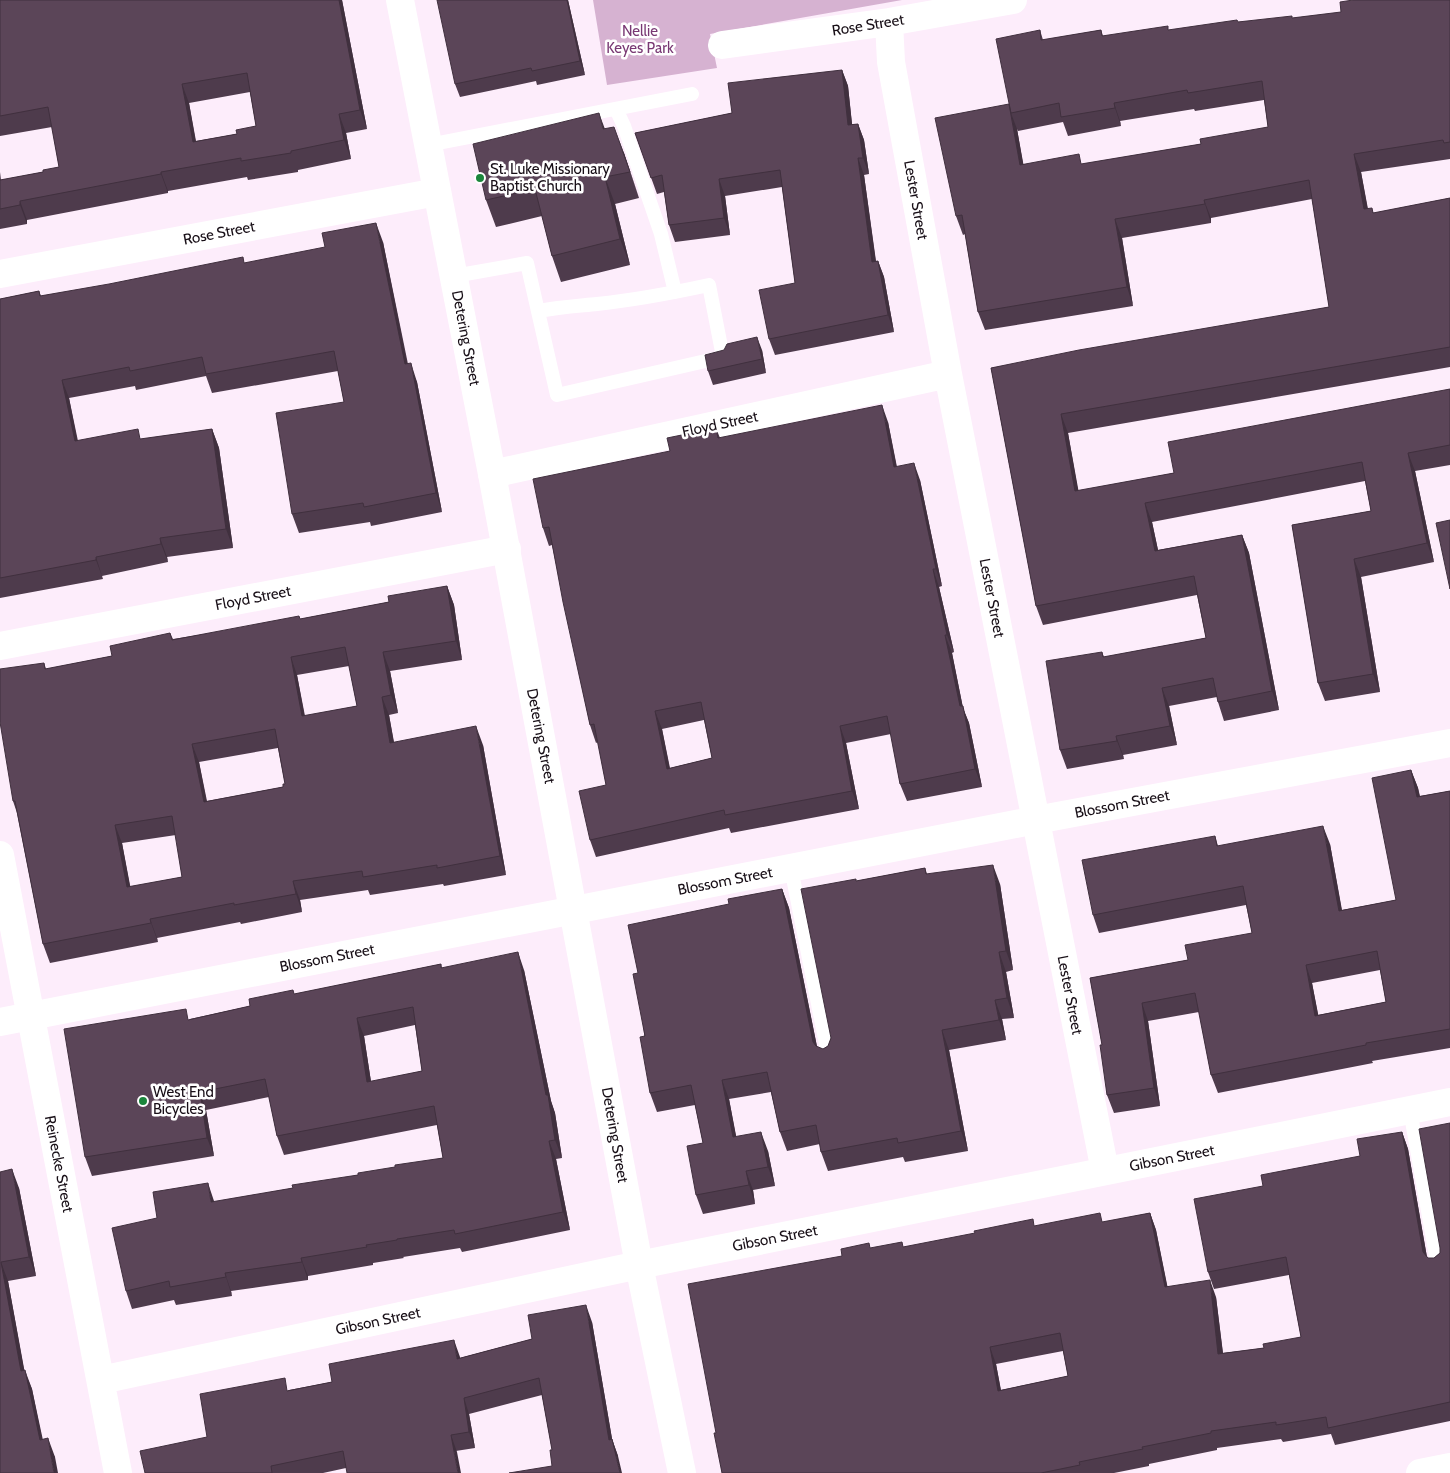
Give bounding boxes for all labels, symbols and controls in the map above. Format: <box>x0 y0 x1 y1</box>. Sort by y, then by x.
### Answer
street label: Rose Street <box>831 10 905 40</box>
park label: Nellie Keyes Park <box>606 22 674 57</box>
street label: Lester Street <box>900 159 932 241</box>
place label: St. Luke Missionary Baptist Church <box>490 160 610 195</box>
marker: St. Luke Missionary Baptist Church <box>474 172 486 184</box>
street label: Rose Street <box>182 217 256 249</box>
street label: Detering Street <box>448 289 484 387</box>
street label: Floyd Street <box>680 407 760 441</box>
street label: Lester Street <box>975 557 1009 639</box>
street label: Floyd Street <box>213 582 293 614</box>
street label: Detering Street <box>523 687 559 785</box>
street label: Blossom Street <box>1073 786 1171 822</box>
street label: Blossom Street <box>676 863 774 899</box>
street label: Blossom Street <box>278 940 376 976</box>
street label: Lester Street <box>1053 954 1087 1036</box>
place label: West End Bicycles <box>153 1083 214 1118</box>
street label: Detering Street <box>598 1086 632 1184</box>
marker: West End Bicycles <box>137 1095 149 1107</box>
street label: Reinecke Street <box>41 1114 77 1214</box>
street label: Gibson Street <box>1128 1141 1216 1175</box>
street label: Gibson Street <box>731 1221 819 1255</box>
street label: Gibson Street <box>334 1303 422 1339</box>

